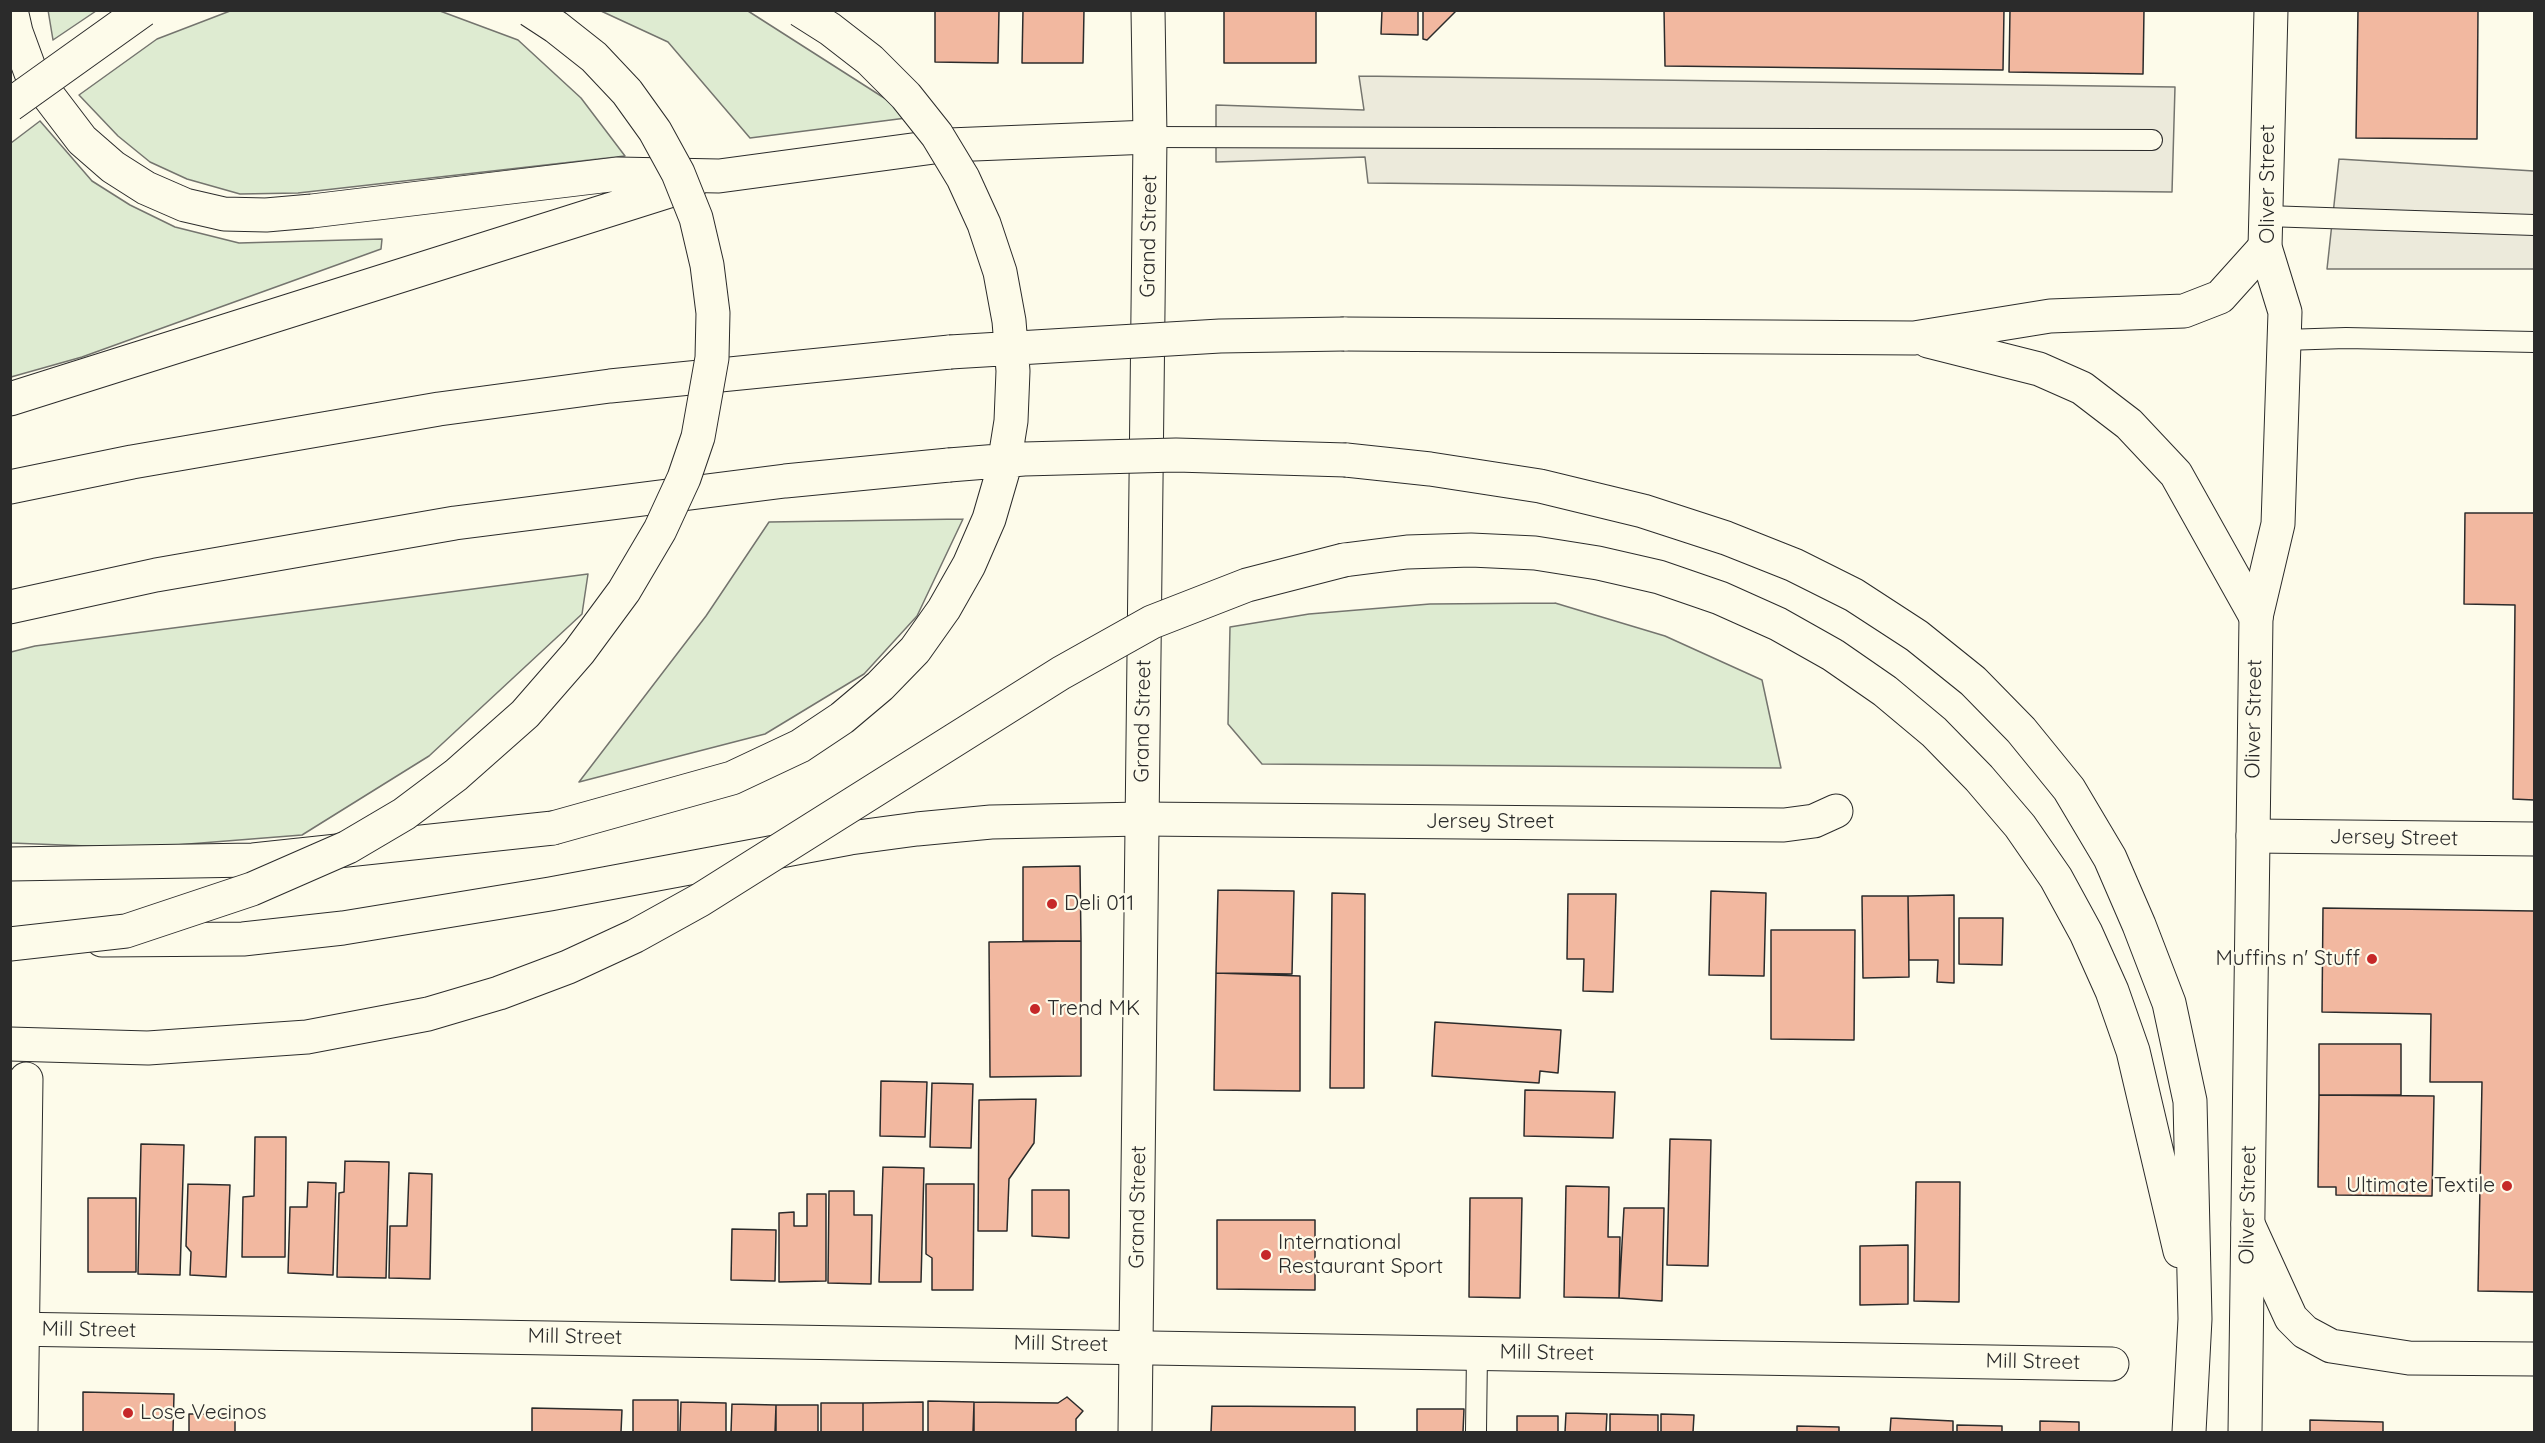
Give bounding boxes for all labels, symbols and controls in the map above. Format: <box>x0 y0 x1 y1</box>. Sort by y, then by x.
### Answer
street label: Oliver Street <box>2255 124 2281 244</box>
street label: Grand Street <box>1135 174 1163 298</box>
street label: Grand Street <box>1129 659 1157 783</box>
street label: Oliver Street <box>2240 659 2268 779</box>
street label: Jersey Street <box>1426 809 1554 835</box>
street label: Jersey Street <box>2329 824 2459 852</box>
place label: Deli 011 <box>1064 891 1134 917</box>
marker: Deli 011 <box>1045 897 1059 911</box>
place label: Muffins n' Stuff <box>2215 946 2360 972</box>
marker: Muffins n' Stuff <box>2365 952 2379 966</box>
place label: Trend MK <box>1047 996 1140 1022</box>
marker: Trend MK <box>1028 1002 1042 1016</box>
street label: Grand Street <box>1124 1145 1152 1269</box>
street label: Oliver Street <box>2234 1145 2262 1265</box>
place label: Ultimate Textile <box>2346 1173 2495 1199</box>
marker: Ultimate Textile <box>2500 1179 2514 1193</box>
place label: International Restaurant Sport <box>1278 1230 1443 1280</box>
marker: International Restaurant Sport <box>1259 1248 1273 1262</box>
street label: Mill Street <box>41 1317 137 1343</box>
street label: Mill Street <box>527 1324 623 1350</box>
street label: Mill Street <box>1013 1331 1109 1357</box>
street label: Mill Street <box>1499 1340 1595 1366</box>
street label: Mill Street <box>1985 1349 2081 1375</box>
place label: Lose Vecinos <box>140 1400 267 1426</box>
marker: Lose Vecinos <box>121 1406 135 1420</box>

